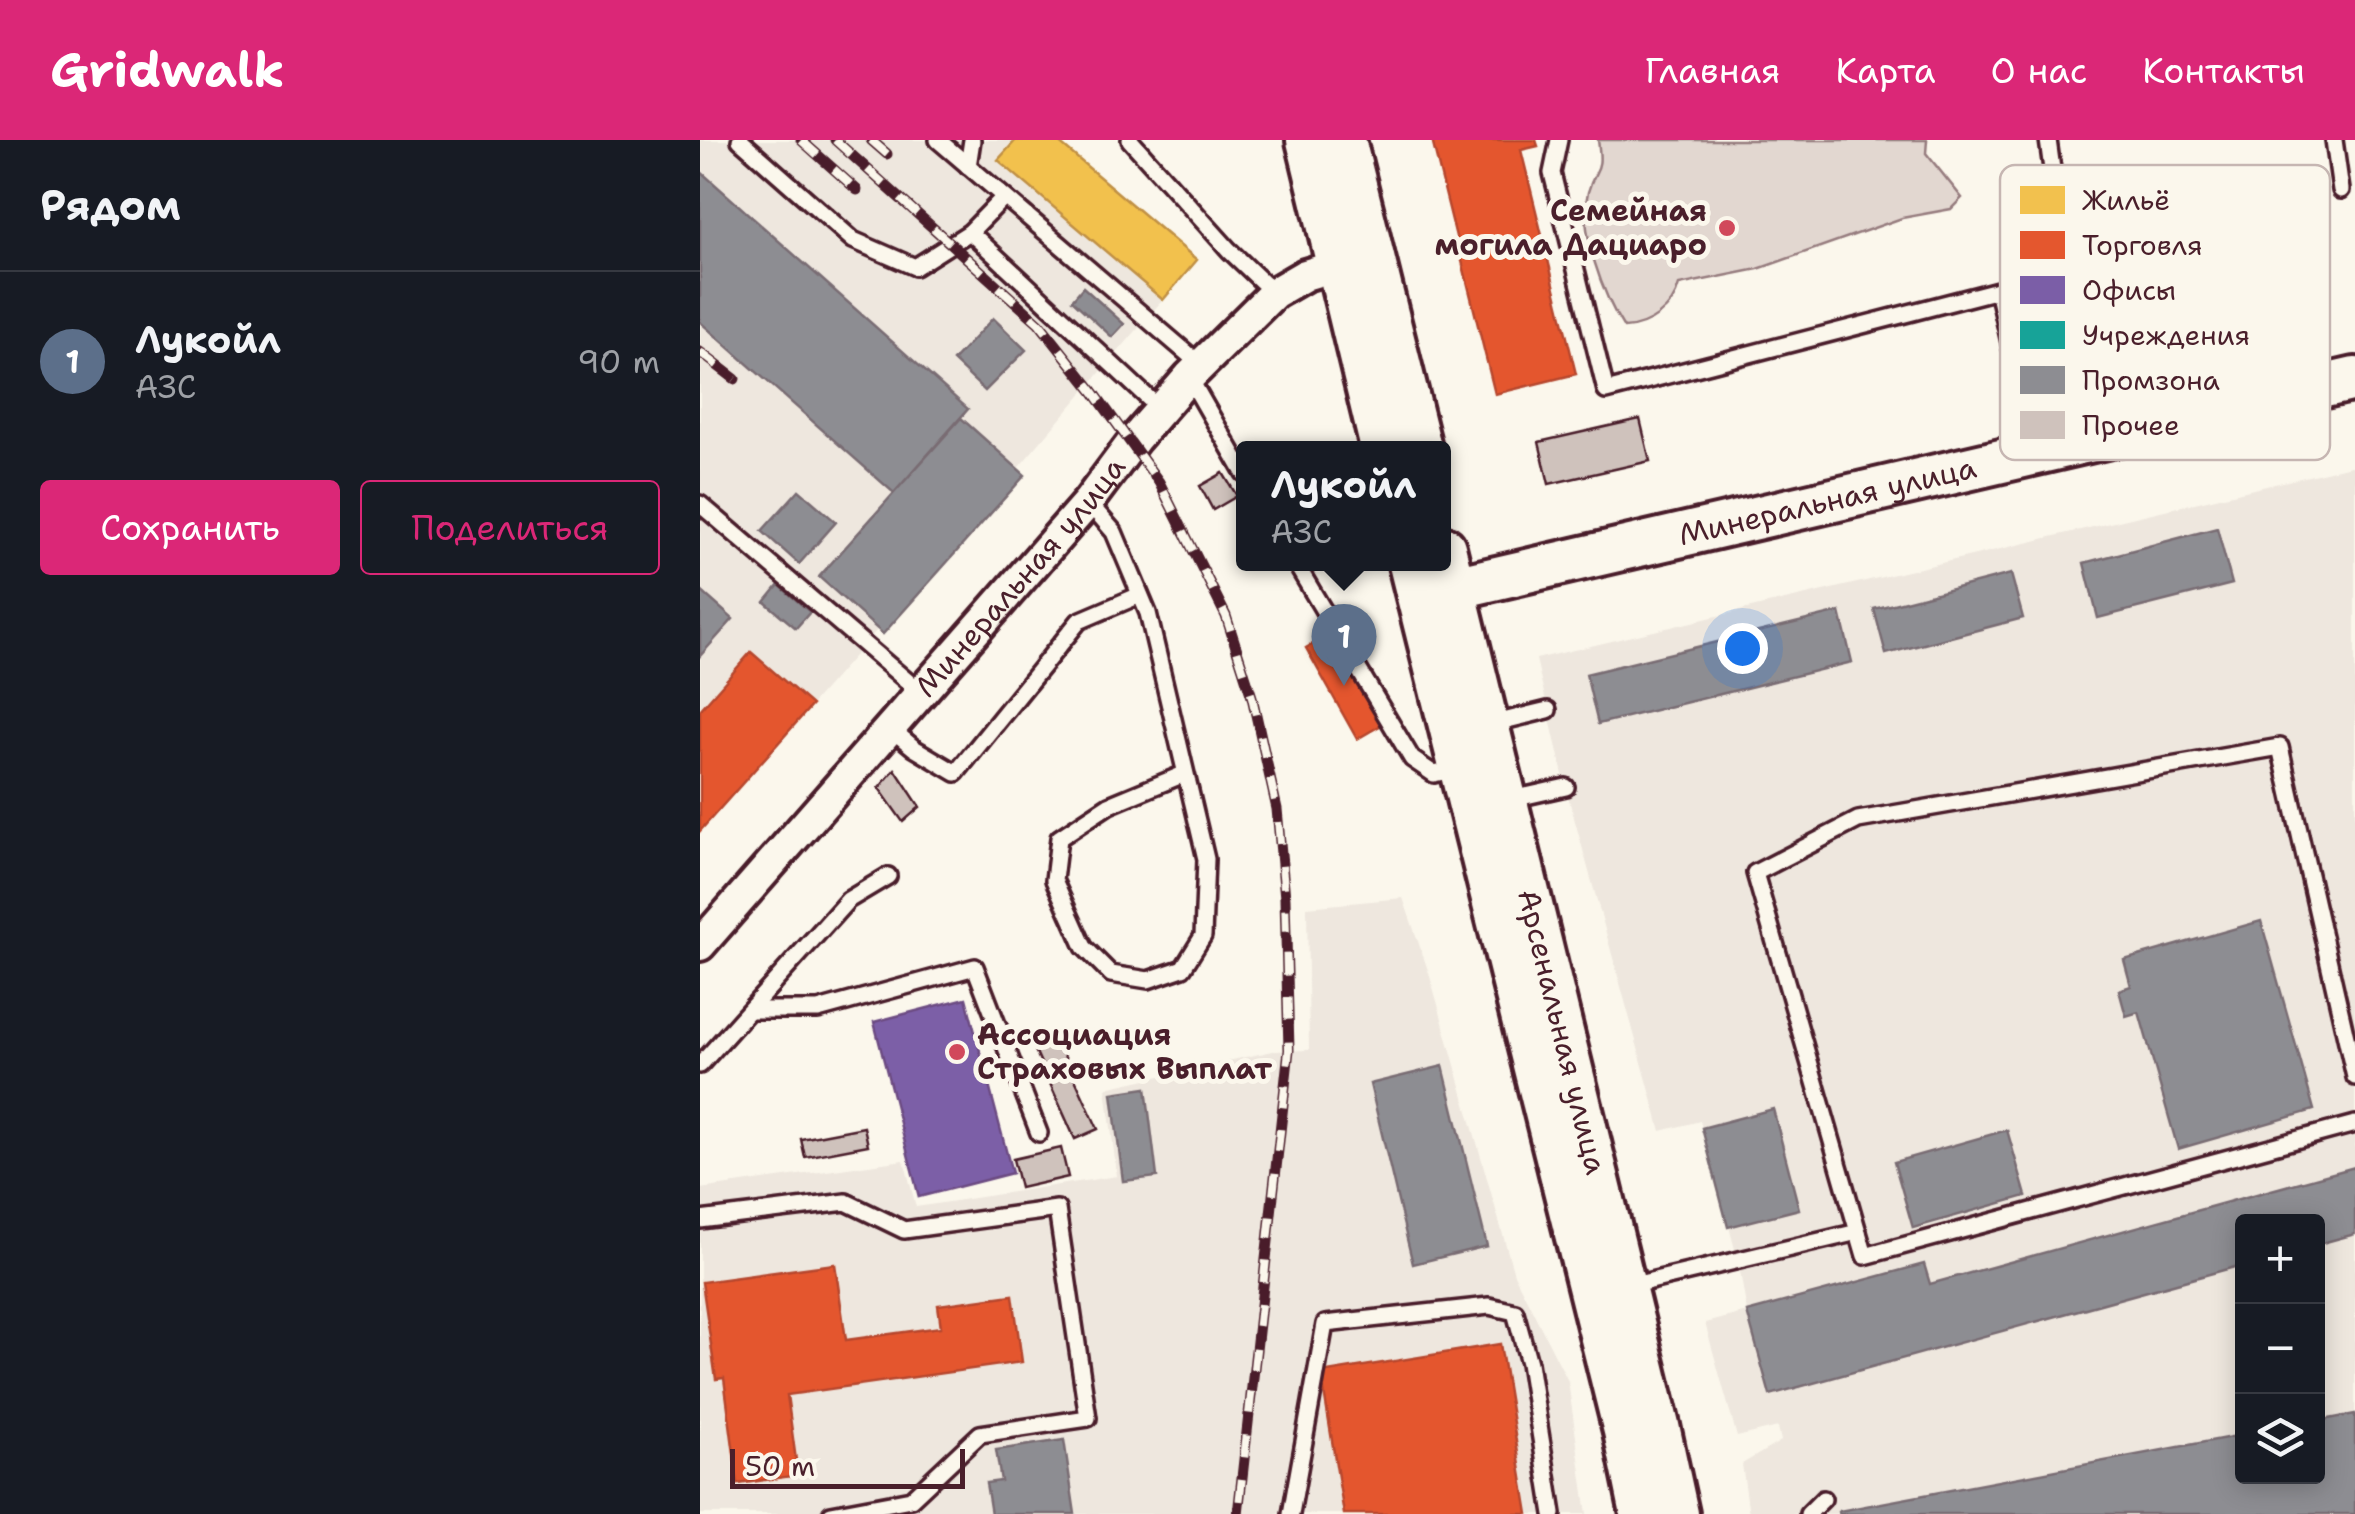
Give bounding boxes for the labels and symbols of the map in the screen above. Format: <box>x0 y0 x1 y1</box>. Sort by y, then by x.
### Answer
legend <box>2000 165 2330 460</box>
text: Жильё <box>2082 181 2170 219</box>
place label: Семейная могила Дациаро <box>1434 190 1707 265</box>
marker: Семейная могила Дациаро <box>1716 217 1738 239</box>
text: Торговля <box>2082 226 2203 264</box>
text: Офисы <box>2082 271 2176 309</box>
text: Учреждения <box>2082 316 2250 354</box>
text: Промзона <box>2082 361 2220 399</box>
text: Прочее <box>2082 406 2180 444</box>
street label: Минеральная улица <box>1674 446 1980 555</box>
street label: Минеральная улица <box>905 448 1135 706</box>
pin: 1 <box>1312 604 1376 686</box>
your location <box>1717 623 1768 674</box>
street label: Арсенальная улица <box>1508 885 1617 1179</box>
place label: Ассоциация Страховых Выплат <box>977 1014 1272 1089</box>
marker: Ассоциация Страховых Выплат <box>946 1041 968 1063</box>
scale bar <box>730 1444 965 1488</box>

